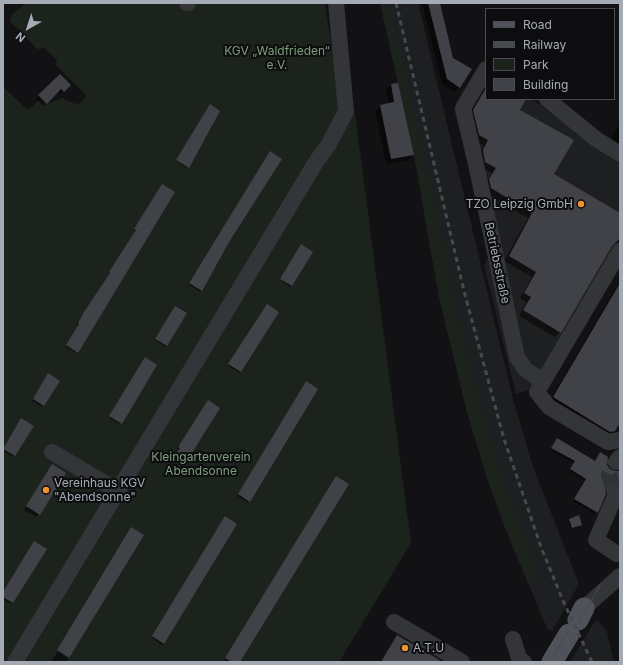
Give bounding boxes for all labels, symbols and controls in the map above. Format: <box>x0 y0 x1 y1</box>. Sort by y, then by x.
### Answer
north arrow <box>8 8 48 48</box>
legend <box>485 8 615 100</box>
text: Road <box>523 17 552 32</box>
text: N <box>13 29 28 45</box>
text: Railway <box>523 37 566 52</box>
park label: KGV „Waldfrieden“ e.V. <box>224 44 330 72</box>
text: Park <box>523 57 549 72</box>
text: Building <box>523 77 568 92</box>
place label: TZO Leipzig GmbH <box>466 197 573 211</box>
marker: TZO Leipzig GmbH <box>576 199 586 209</box>
street label: Betriebsstraße <box>481 221 513 305</box>
park label: Kleingartenverein Abendsonne <box>151 450 251 478</box>
place label: Vereinhaus KGV "Abendsonne" <box>54 476 145 504</box>
marker: Vereinhaus KGV "Abendsonne" <box>41 485 51 495</box>
place label: A.T.U <box>413 641 444 655</box>
marker: A.T.U <box>400 643 410 653</box>

